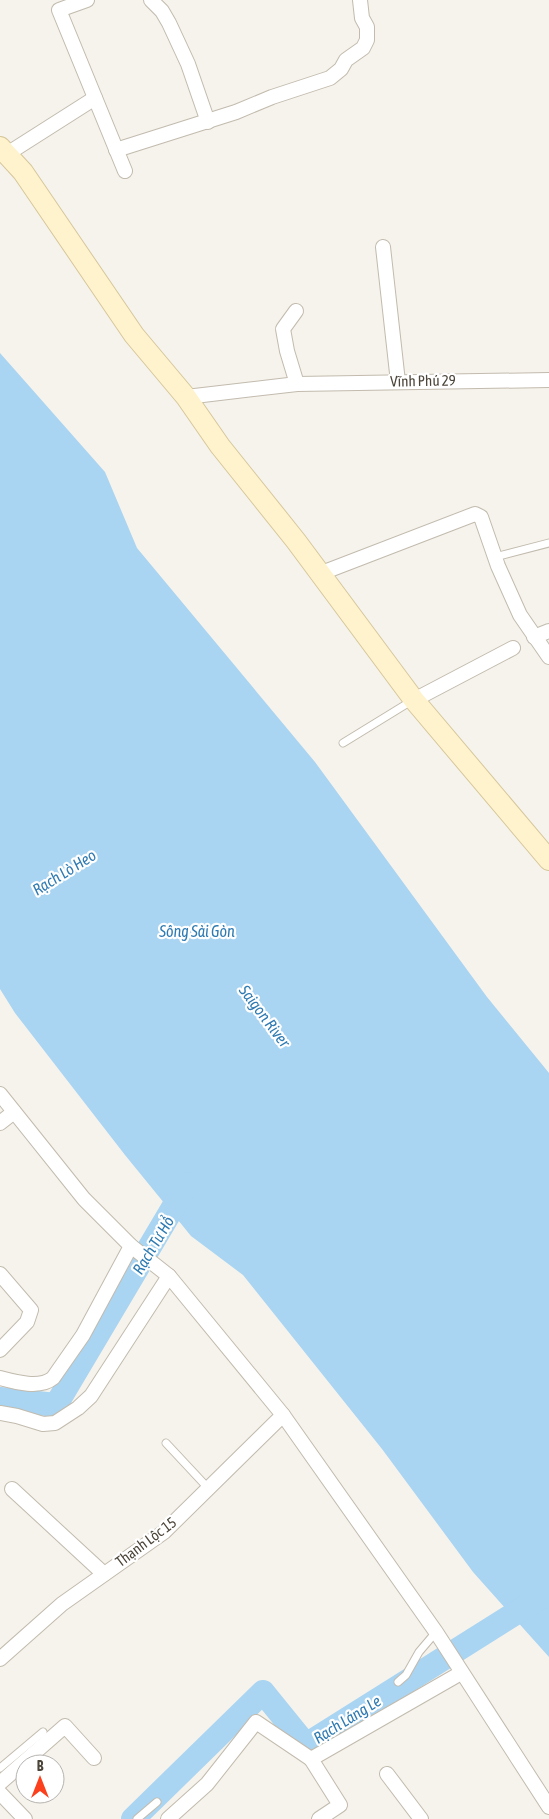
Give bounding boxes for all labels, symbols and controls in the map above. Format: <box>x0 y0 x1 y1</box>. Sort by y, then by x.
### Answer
street label: Vĩnh Phú 29 <box>390 371 456 390</box>
water label: Rạch Lò Heo <box>29 846 99 898</box>
water label: Sông Sài Gòn <box>158 922 235 941</box>
water label: Saigon River <box>235 981 295 1052</box>
water label: Rạch Tư Hổ <box>128 1212 177 1277</box>
street label: Thạnh Lộc 15 <box>112 1513 179 1570</box>
water label: Rạch Láng Le <box>310 1691 384 1748</box>
north arrow <box>15 1754 65 1804</box>
text: B <box>37 1758 44 1774</box>

